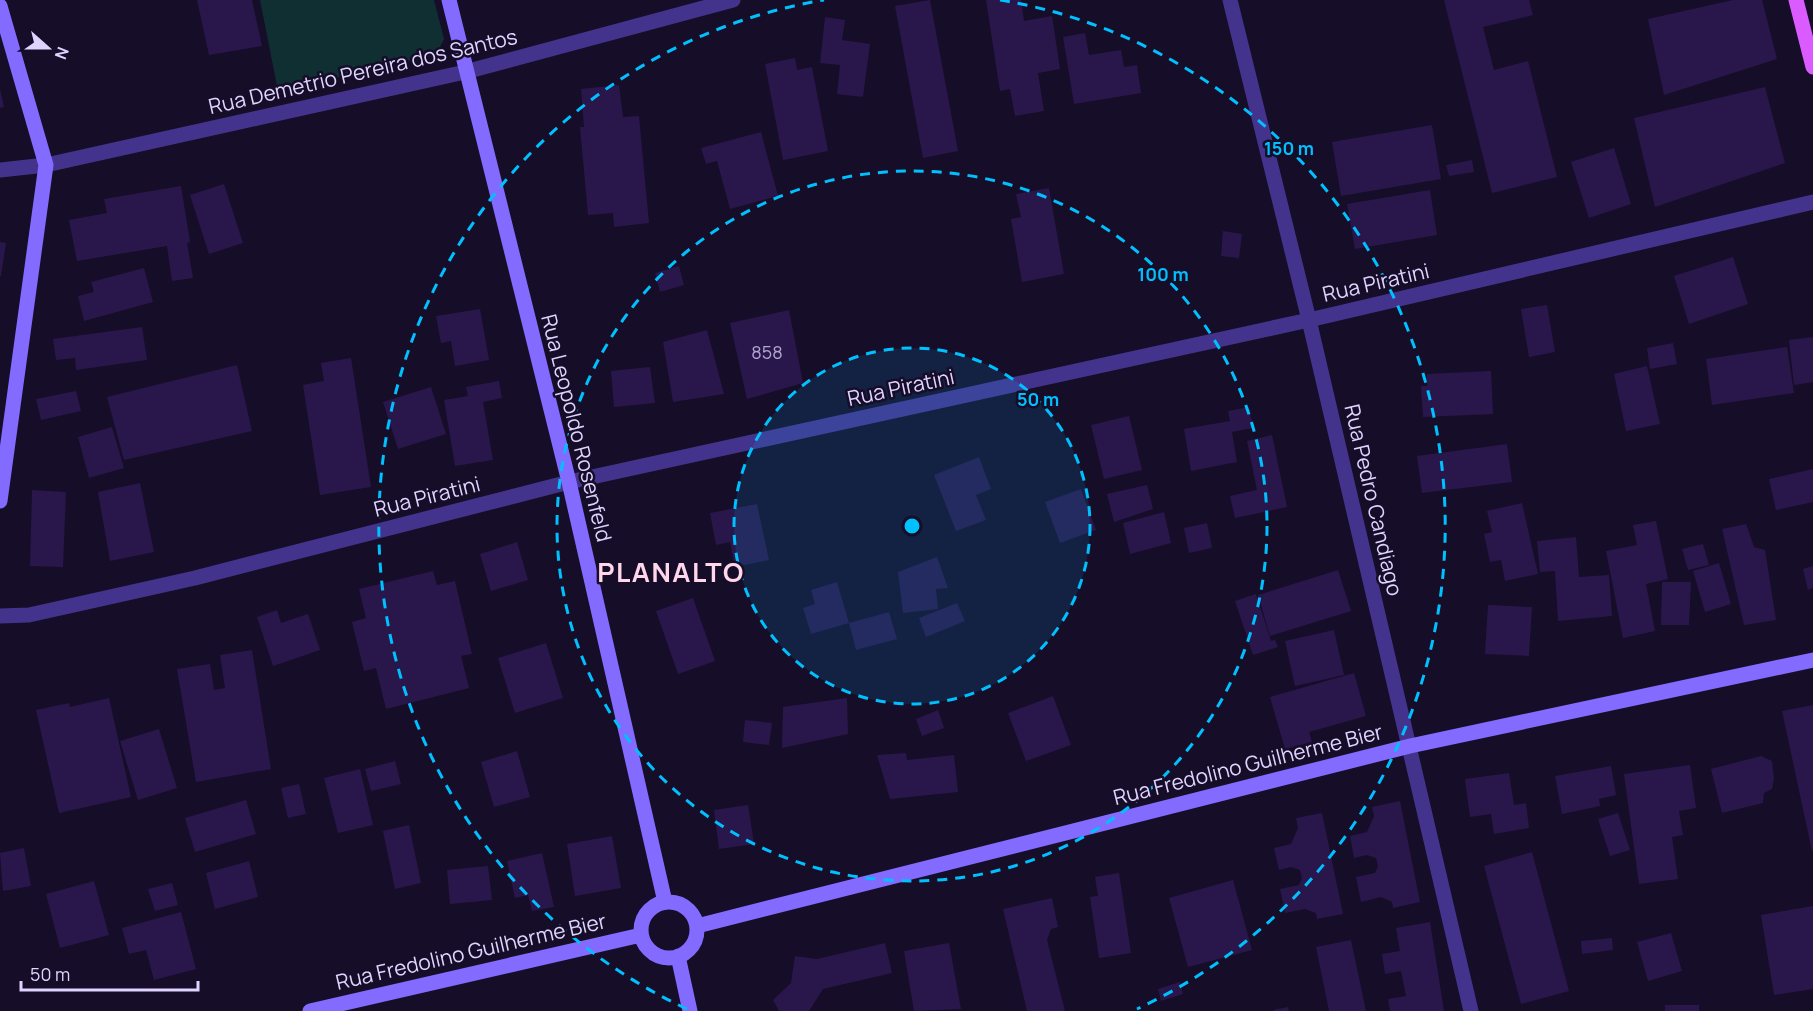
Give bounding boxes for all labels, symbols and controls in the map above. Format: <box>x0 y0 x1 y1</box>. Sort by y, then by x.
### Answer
north arrow <box>18 18 78 78</box>
street label: Rua Demetrio Pereira dos Santos <box>206 22 520 120</box>
text: N <box>50 44 74 63</box>
text: 150 m <box>1264 136 1314 160</box>
street label: Rua Piratini <box>1320 256 1432 308</box>
text: 100 m <box>1137 262 1189 286</box>
street label: Rua Leopoldo Rosenfeld <box>535 311 619 544</box>
house number: 858 <box>751 340 783 364</box>
street label: Rua Piratini <box>845 362 957 412</box>
text: 50 m <box>1017 387 1059 411</box>
street label: Rua Pedro Candiago <box>1338 401 1410 598</box>
street label: Rua Piratini <box>371 469 483 523</box>
centre of rings <box>902 516 922 536</box>
district label: PLANALTO <box>597 553 745 590</box>
street label: Rua Fredolino Guilherme Bier <box>1110 717 1386 811</box>
street label: Rua Fredolino Guilherme Bier <box>333 906 609 996</box>
scale bar <box>21 954 198 992</box>
text: 50 m <box>30 962 70 986</box>

